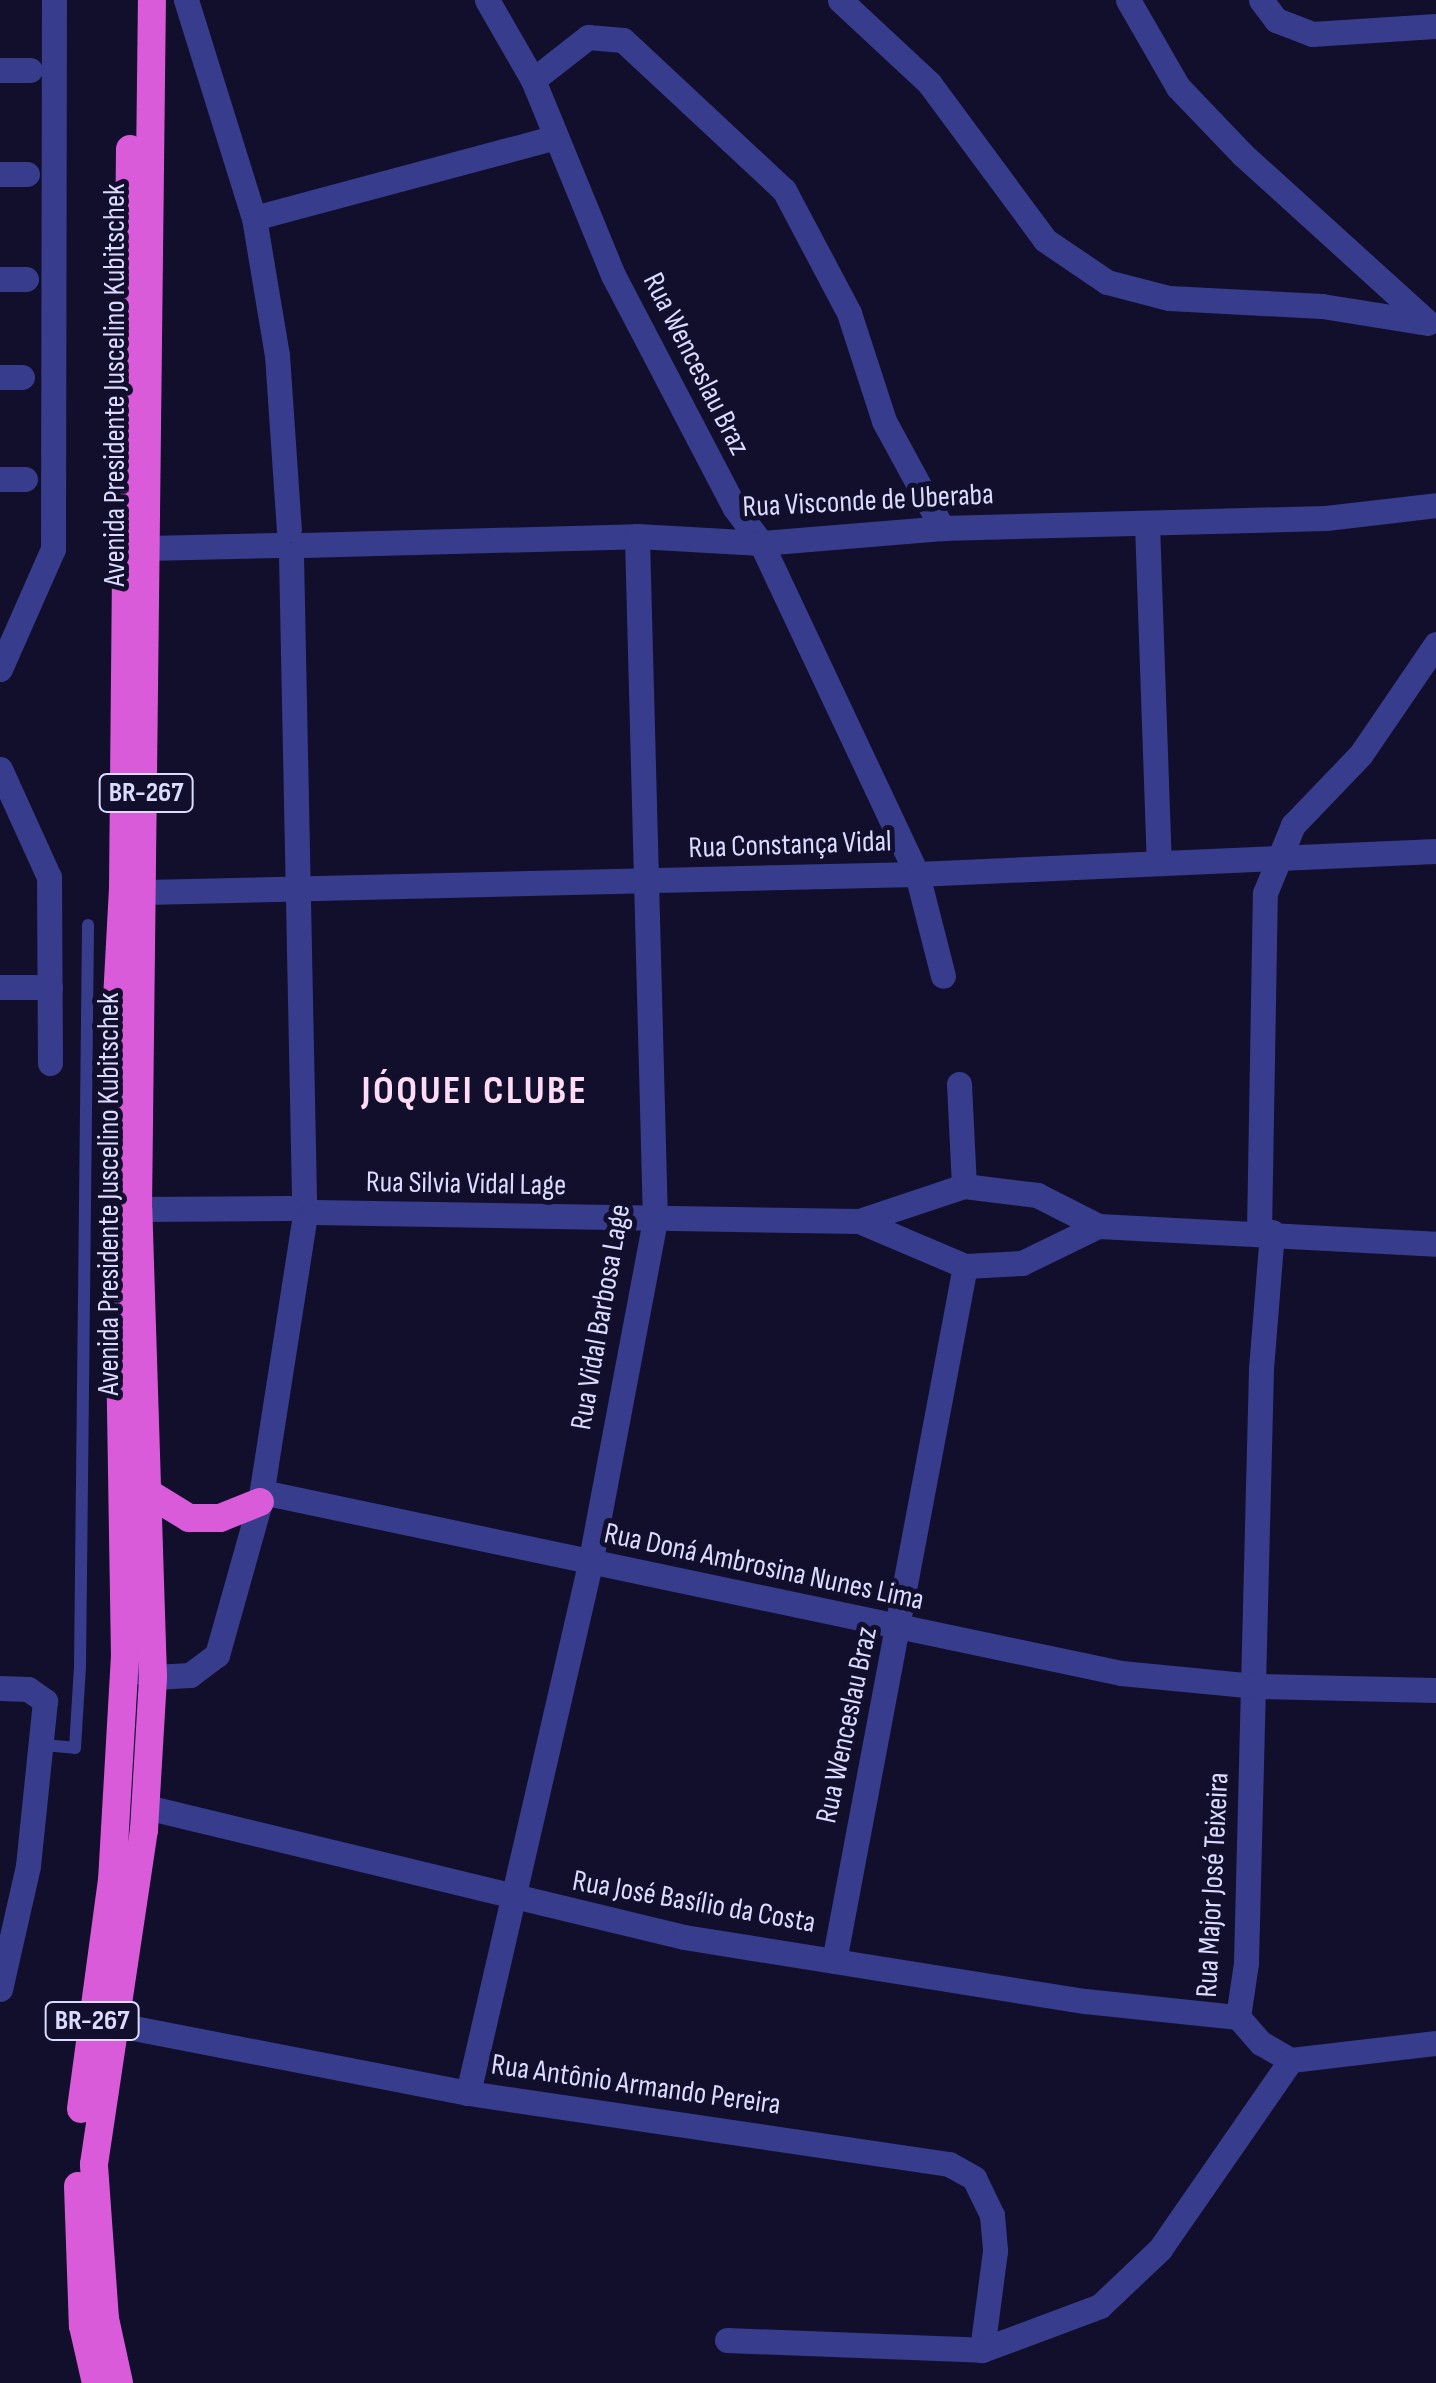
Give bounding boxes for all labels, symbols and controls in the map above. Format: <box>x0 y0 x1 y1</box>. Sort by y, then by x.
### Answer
street label: Avenida Presidente Juscelino Kubitschek <box>97 184 133 586</box>
street label: Rua Wenceslau Braz <box>635 267 757 461</box>
street label: Rua Visconde de Uberaba <box>742 476 994 526</box>
road number: BR-267 <box>98 770 194 816</box>
street label: Rua Constança Vidal <box>688 823 892 867</box>
street label: Avenida Presidente Juscelino Kubitschek <box>91 993 127 1395</box>
district label: JÓQUEI CLUBE <box>362 1067 588 1115</box>
street label: Rua Silvia Vidal Lage <box>366 1164 566 1204</box>
street label: Rua Vidal Barbosa Lage <box>563 1201 639 1433</box>
street label: Rua Doná Ambrosina Nunes Lima <box>601 1515 927 1619</box>
street label: Rua Wenceslau Braz <box>809 1624 885 1826</box>
street label: Rua Major José Teixeira <box>1189 1772 1237 1998</box>
street label: Rua José Basílio da Costa <box>570 1863 818 1941</box>
road number: BR-267 <box>44 1998 140 2044</box>
street label: Rua Antônio Armando Pereira <box>489 2047 783 2123</box>

